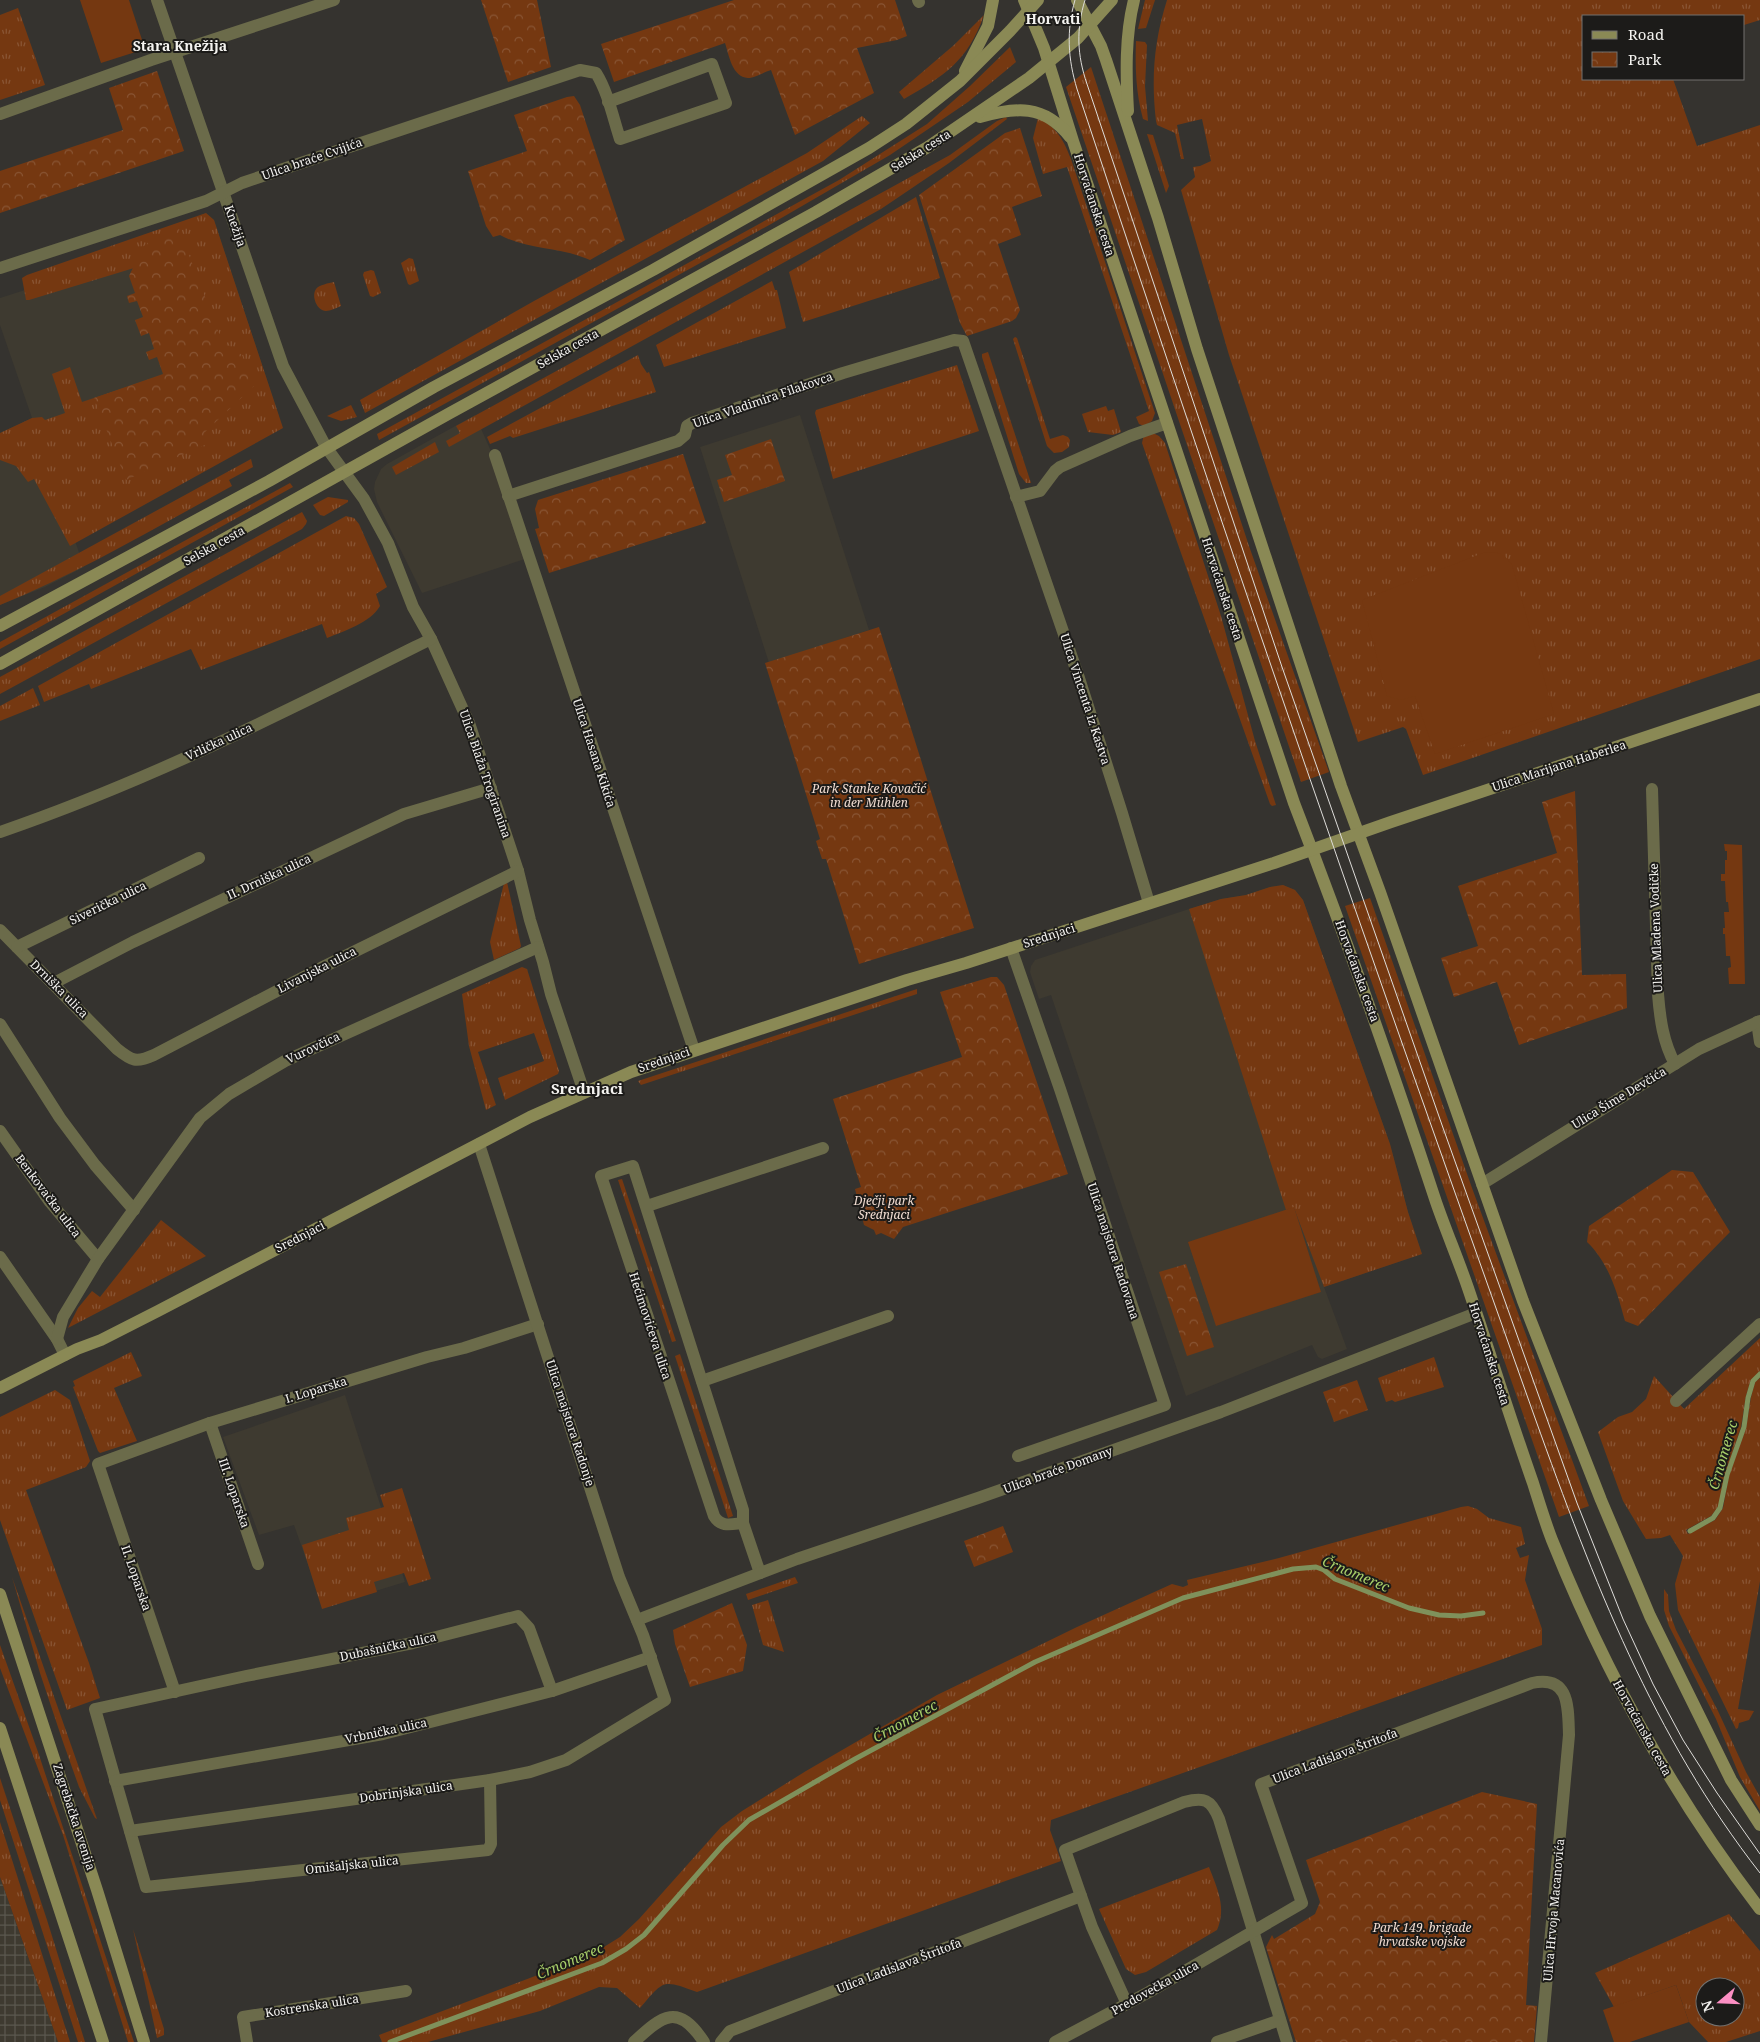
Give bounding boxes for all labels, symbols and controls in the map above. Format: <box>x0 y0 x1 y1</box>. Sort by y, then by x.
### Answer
district label: Horvati <box>1026 9 1081 28</box>
legend <box>1582 15 1745 80</box>
text: Road <box>1628 24 1664 44</box>
district label: Stara Knežija <box>133 36 227 55</box>
text: Park <box>1628 49 1662 69</box>
street label: Selska cesta <box>888 125 954 176</box>
street label: Ulica braće Cvijića <box>259 133 365 184</box>
street label: Horvaćanska cesta <box>1070 151 1119 259</box>
street label: Knežija <box>220 203 251 249</box>
street label: Selska cesta <box>534 325 602 372</box>
street label: Ulica Vladimira Filakovca <box>691 367 835 431</box>
street label: Selska cesta <box>180 522 248 569</box>
street label: Horvaćanska cesta <box>1198 535 1247 643</box>
street label: Ulica Vincenta iz Kastva <box>1056 631 1115 767</box>
street label: Ulica Hasana Kikića <box>569 696 620 810</box>
street label: Ulica Blaža Trogiranina <box>456 707 516 841</box>
street label: Vrlička ulica <box>183 719 255 764</box>
street label: Ulica Marijana Haberlea <box>1490 736 1628 795</box>
park label: Park Stanke Kovačić in der Mühlen <box>811 780 927 811</box>
street label: II. Drniška ulica <box>224 850 314 903</box>
street label: Ulica Mladena Vodičke <box>1645 863 1666 993</box>
street label: Siverička ulica <box>66 876 149 929</box>
street label: Horvaćanska cesta <box>1331 918 1384 1024</box>
street label: Srednjaci <box>1021 919 1077 952</box>
street label: Livanjska ulica <box>274 942 359 997</box>
street label: Drniška ulica <box>26 956 92 1022</box>
street label: Vurovčica <box>283 1028 343 1067</box>
street label: Srednjaci <box>636 1043 692 1076</box>
street label: Ulica Šime Devčića <box>1568 1062 1669 1133</box>
district label: Srednjaci <box>551 1078 624 1098</box>
street label: Benkovačka ulica <box>12 1151 85 1241</box>
street label: Ulica majstora Radovana <box>1083 1180 1144 1322</box>
park label: Dječji park Srednjaci <box>853 1192 915 1223</box>
street label: Srednjaci <box>272 1217 328 1256</box>
street label: Hećimovićeva ulica <box>625 1270 676 1382</box>
street label: Horvaćanska cesta <box>1465 1300 1514 1408</box>
street label: Ulica majstora Radonje <box>542 1357 599 1488</box>
street label: I. Loparska <box>283 1372 349 1407</box>
water label: Črnomerec <box>1704 1418 1742 1492</box>
street label: Ulica braće Domany <box>1001 1442 1115 1497</box>
street label: III. Loparska <box>215 1456 254 1530</box>
street label: II. Loparska <box>117 1543 156 1613</box>
water label: Črnomerec <box>1320 1551 1393 1596</box>
street label: Dubašnička ulica <box>338 1628 438 1665</box>
street label: Horvaćanska cesta <box>1609 1677 1676 1779</box>
water label: Črnomerec <box>869 1695 941 1746</box>
street label: Vrbnička ulica <box>343 1713 429 1747</box>
street label: Ulica Ladislava Štritofa <box>1270 1724 1400 1787</box>
street label: Zagrebačka avenija <box>49 1761 100 1873</box>
street label: Dobrinjska ulica <box>358 1777 454 1806</box>
street label: Ulica Hrvoja Macanovića <box>1539 1838 1568 1982</box>
street label: Omišaljska ulica <box>304 1851 400 1878</box>
park label: Park 149. brigade hrvatske vojske <box>1372 1919 1471 1950</box>
street label: Ulica Ladislava Štritofa <box>834 1934 964 1997</box>
water label: Črnomerec <box>533 1938 606 1983</box>
street label: Predovečka ulica <box>1108 1956 1202 2019</box>
north arrow <box>1695 1977 1745 2027</box>
street label: Kostrenska ulica <box>264 1990 360 2021</box>
text: N <box>1696 1998 1718 2015</box>

